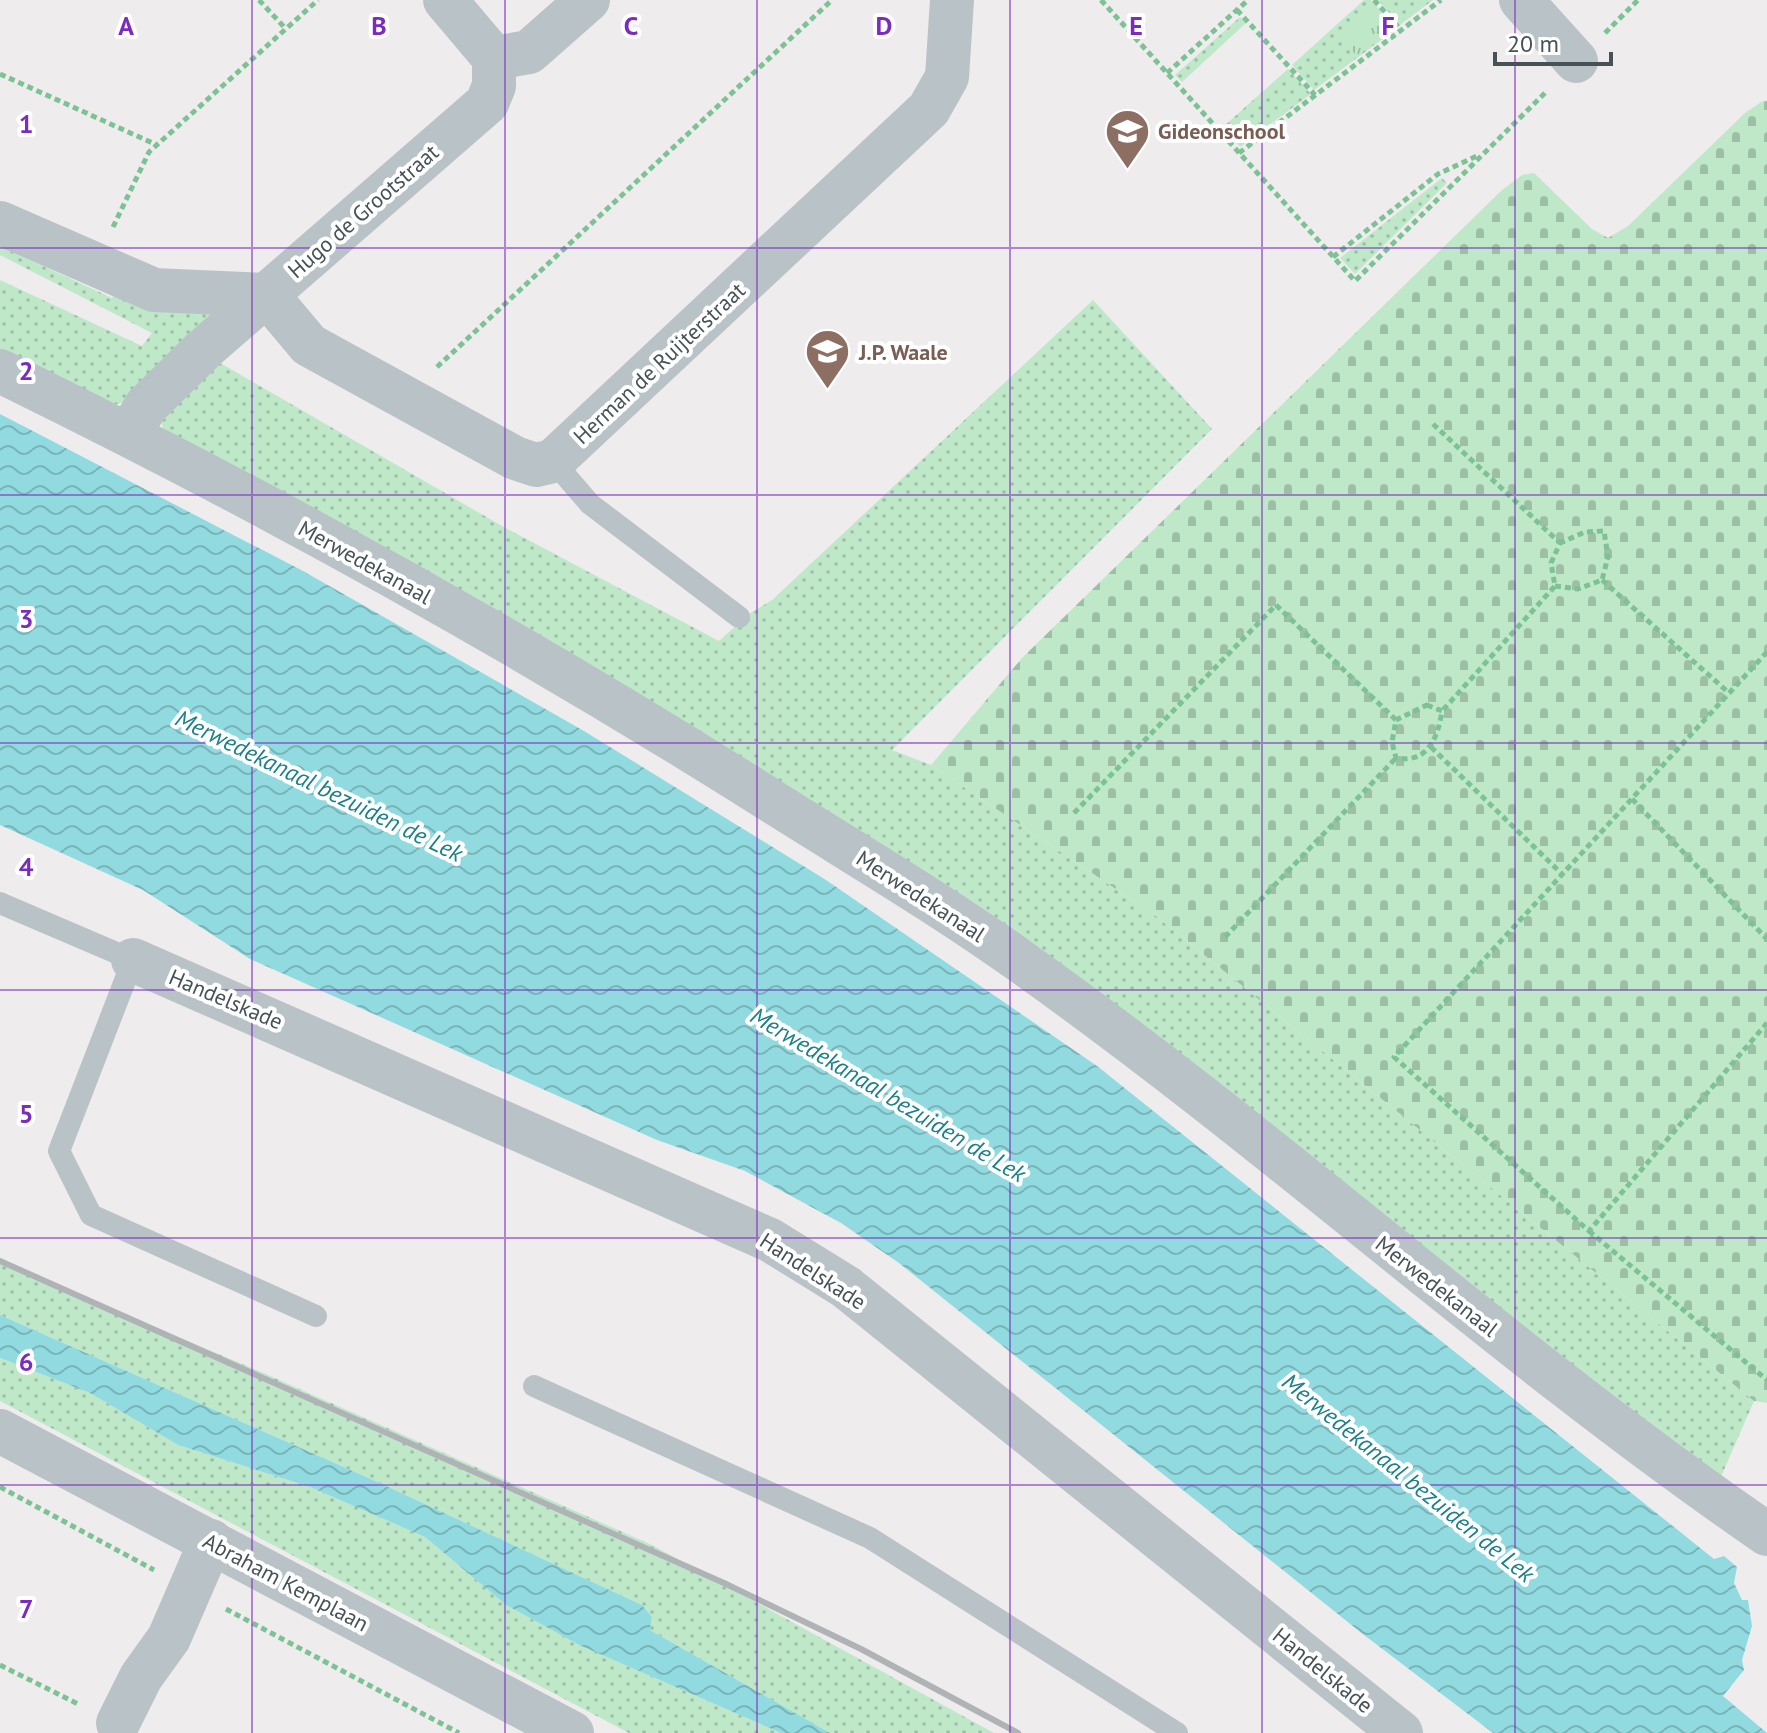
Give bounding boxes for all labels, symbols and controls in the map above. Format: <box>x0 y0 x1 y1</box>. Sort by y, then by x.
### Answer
text: A <box>118 9 134 42</box>
text: B <box>371 9 387 42</box>
text: C <box>624 9 638 42</box>
text: D <box>876 9 892 42</box>
text: E <box>1129 9 1143 42</box>
text: F <box>1381 9 1395 42</box>
scale bar <box>1495 16 1611 66</box>
text: 20 m <box>1507 28 1559 59</box>
text: 1 <box>19 107 33 140</box>
school or university icon: Gideonschool <box>1103 107 1151 170</box>
place label: Gideonschool <box>1158 117 1285 145</box>
street label: Hugo de Grootstraat <box>282 138 444 284</box>
street label: Herman de Ruijterstraat <box>567 276 751 450</box>
school or university icon: J.P. Waale <box>804 328 852 391</box>
place label: J.P. Waale <box>858 338 948 366</box>
text: 2 <box>19 354 33 387</box>
street label: Merwedekanaal <box>294 514 437 610</box>
text: 3 <box>19 602 33 635</box>
water label: Merwedekanaal bezuiden de Lek <box>171 702 469 869</box>
street label: Merwedekanaal <box>851 844 991 948</box>
text: 4 <box>19 850 34 883</box>
street label: Handelskade <box>165 962 287 1036</box>
water label: Merwedekanaal bezuiden de Lek <box>745 1000 1033 1190</box>
text: 5 <box>19 1097 33 1130</box>
street label: Handelskade <box>755 1226 871 1316</box>
street label: Merwedekanaal <box>1370 1229 1504 1343</box>
text: 6 <box>19 1345 33 1378</box>
water label: Merwedekanaal bezuiden de Lek <box>1276 1366 1542 1590</box>
street label: Abraham Kemplaan <box>198 1527 374 1637</box>
text: 7 <box>19 1592 33 1625</box>
street label: Handelskade <box>1267 1621 1379 1719</box>

